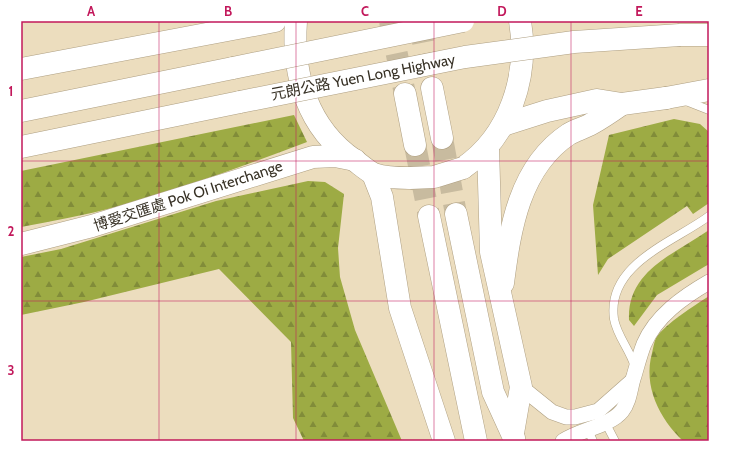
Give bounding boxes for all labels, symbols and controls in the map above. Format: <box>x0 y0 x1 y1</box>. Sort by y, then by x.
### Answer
text: A <box>87 3 96 19</box>
text: B <box>224 3 232 19</box>
text: C <box>361 3 369 19</box>
text: D <box>497 3 507 19</box>
text: E <box>635 3 643 19</box>
street label: 元朗公路 Yuen Long Highway <box>269 50 457 104</box>
text: 1 <box>9 83 13 99</box>
street label: 博愛交匯處 Pok Oi Interchange <box>91 157 285 235</box>
text: 2 <box>8 223 15 239</box>
text: 3 <box>7 362 15 378</box>

